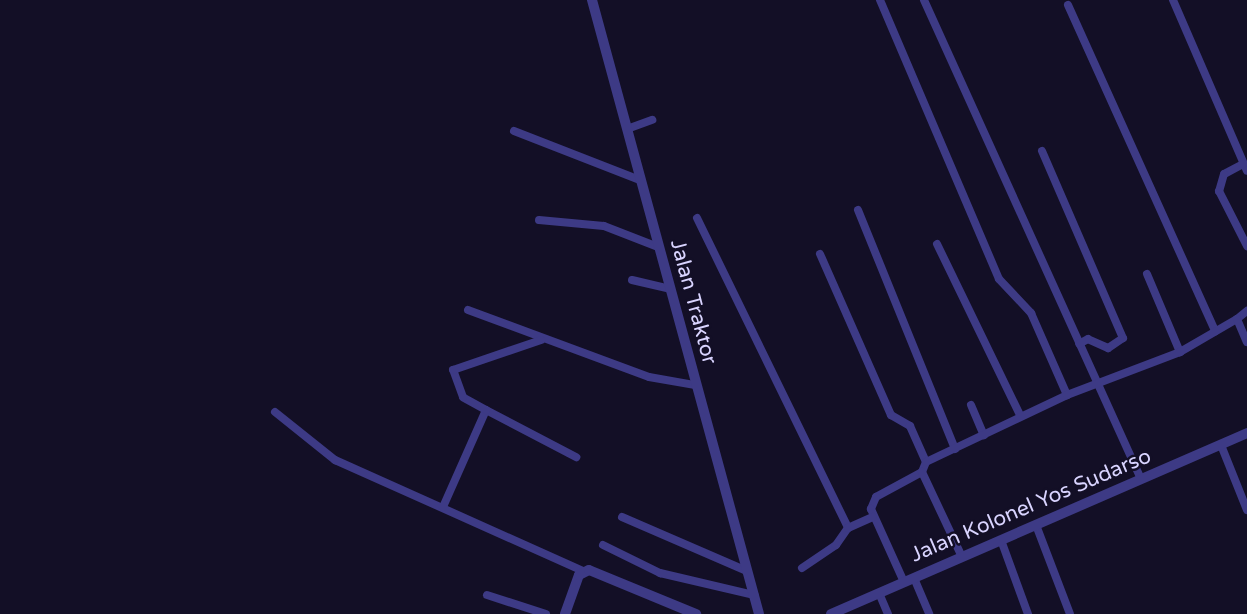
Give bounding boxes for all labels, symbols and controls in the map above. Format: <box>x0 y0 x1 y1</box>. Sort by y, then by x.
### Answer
street label: Jalan Traktor <box>664 237 722 367</box>
street label: Jalan Kolonel Yos Sudarso <box>907 444 1155 568</box>

